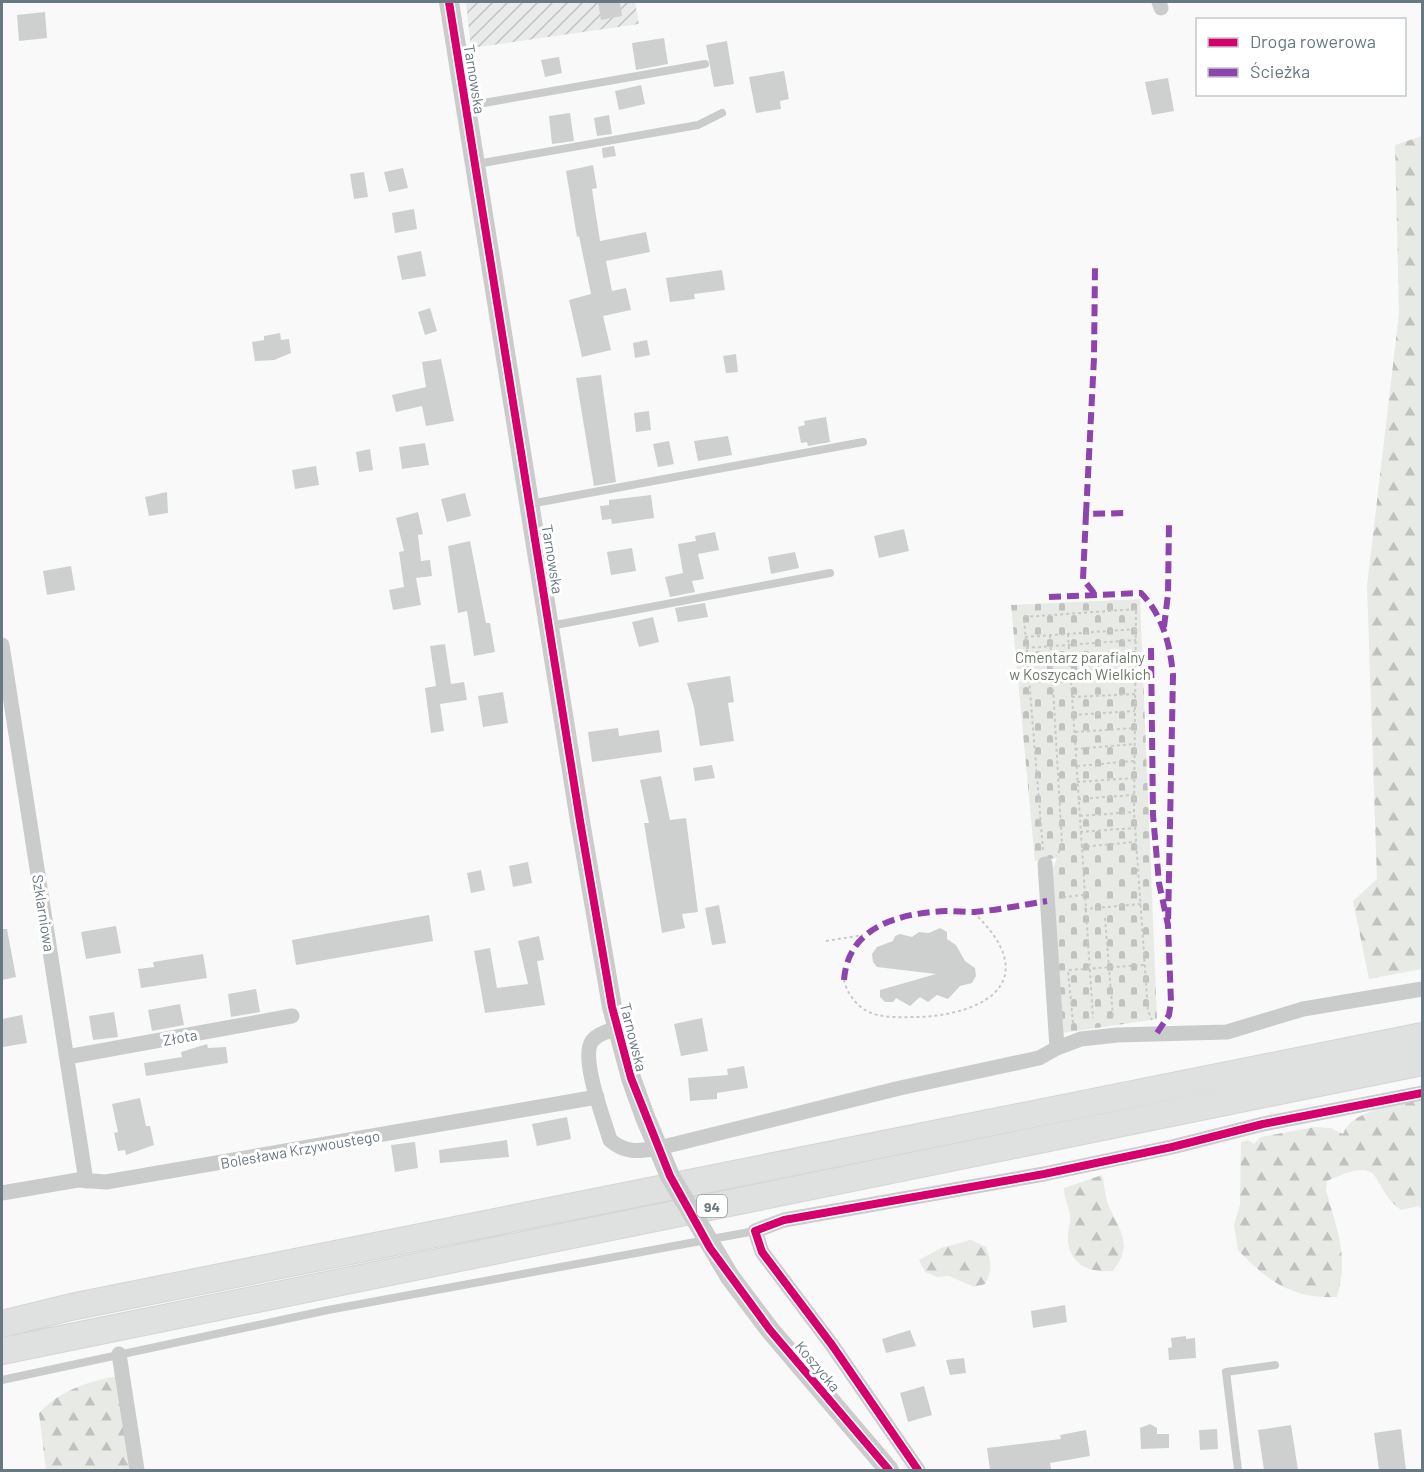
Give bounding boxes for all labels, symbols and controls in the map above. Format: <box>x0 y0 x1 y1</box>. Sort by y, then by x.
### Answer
legend <box>1196 18 1406 96</box>
text: Droga rowerowa <box>1250 30 1376 52</box>
street label: Tarnowska <box>461 43 489 115</box>
text: Ścieżka <box>1250 60 1310 82</box>
street label: Tarnowska <box>539 523 567 595</box>
park label: Cmentarz parafialny w Koszycach Wielkich <box>1009 648 1151 683</box>
street label: Szklarniowa <box>29 873 59 953</box>
street label: Tarnowska <box>617 1001 651 1073</box>
street label: Złota <box>161 1025 199 1049</box>
street label: Bolesława Krzywoustego <box>219 1126 381 1172</box>
road number: 94 <box>697 1195 727 1217</box>
street label: Koszycka <box>792 1337 844 1395</box>

